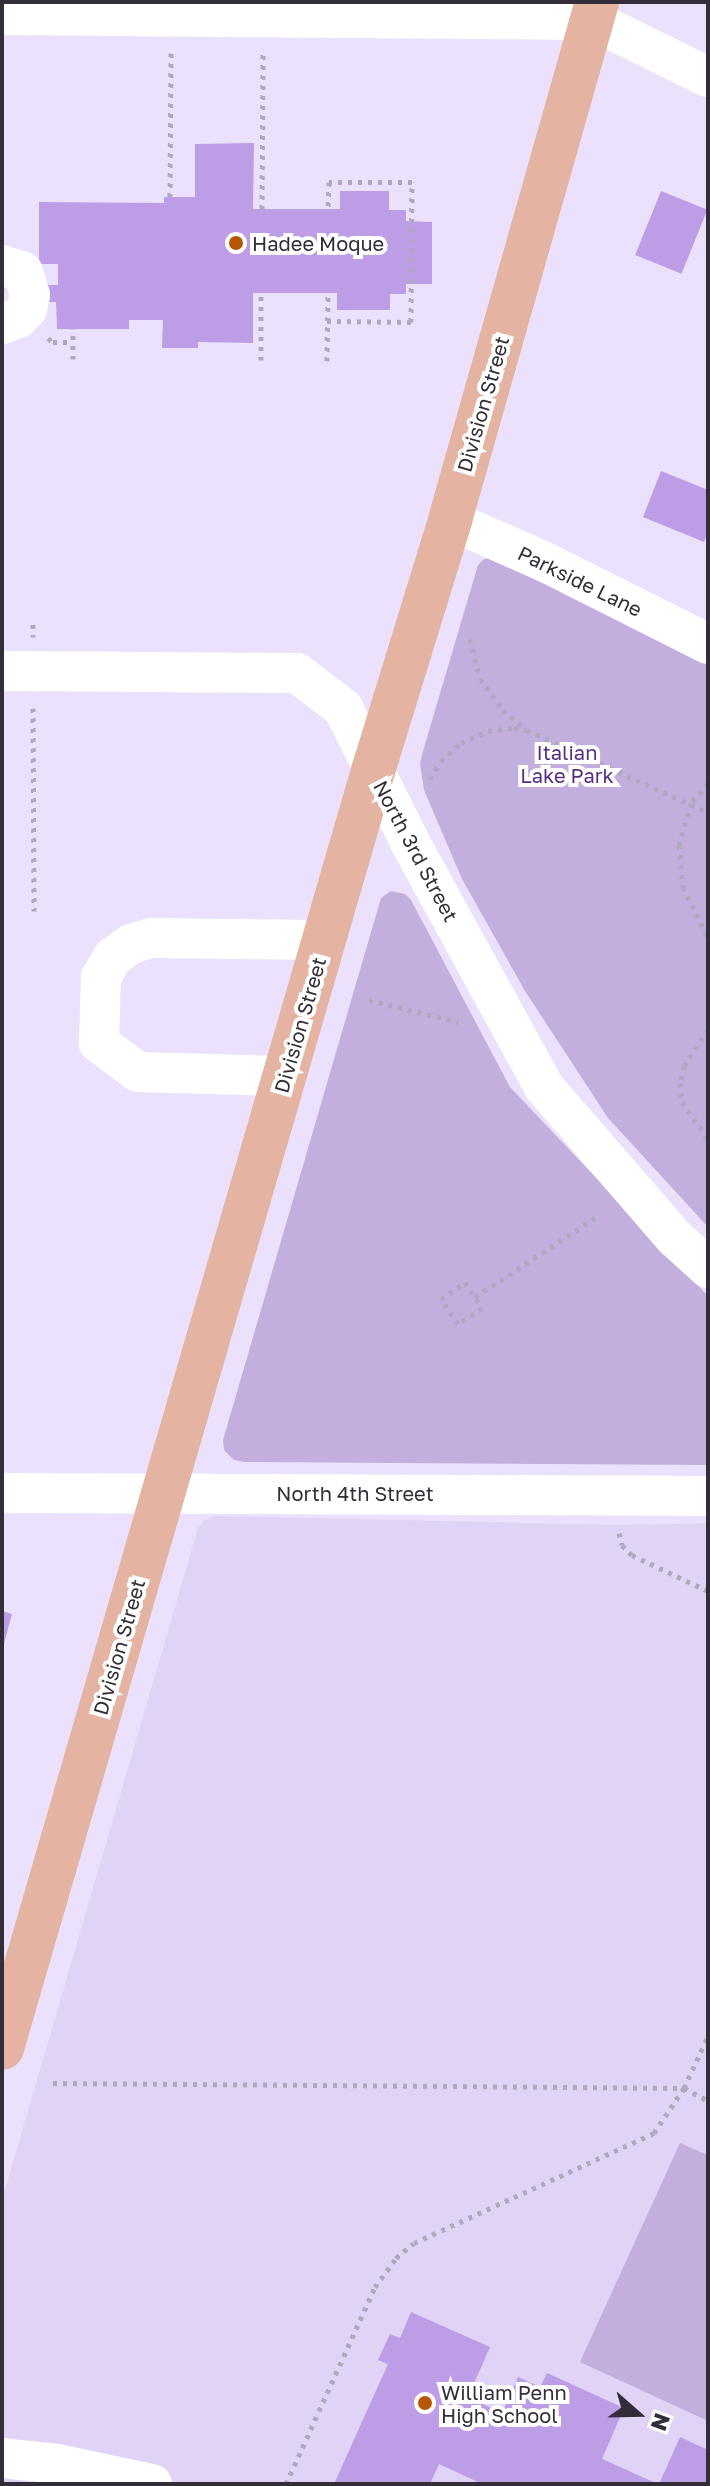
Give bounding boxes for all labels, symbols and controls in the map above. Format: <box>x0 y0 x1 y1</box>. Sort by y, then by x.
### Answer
place label: Hadee Moque <box>252 231 384 255</box>
marker: Hadee Moque <box>227 234 245 252</box>
street label: Division Street <box>452 333 514 475</box>
street label: Parkside Lane <box>514 541 646 621</box>
park label: Italian Lake Park <box>520 741 614 788</box>
street label: North 3rd Street <box>369 776 463 926</box>
street label: Division Street <box>269 954 331 1096</box>
street label: North 4th Street <box>276 1481 434 1505</box>
street label: Division Street <box>88 1576 150 1718</box>
north arrow <box>598 2374 678 2454</box>
place label: William Penn High School <box>441 2380 567 2427</box>
marker: William Penn High School <box>416 2394 434 2412</box>
text: N <box>645 2410 677 2435</box>

